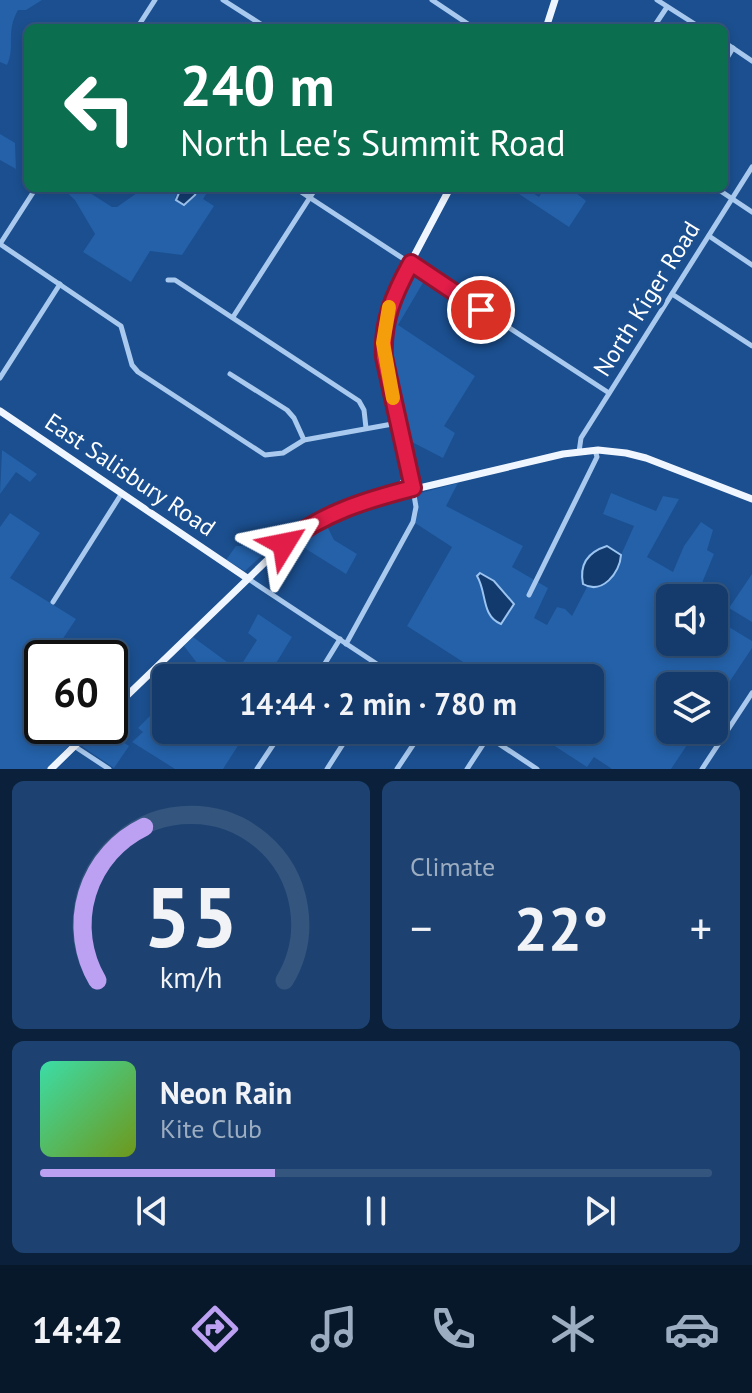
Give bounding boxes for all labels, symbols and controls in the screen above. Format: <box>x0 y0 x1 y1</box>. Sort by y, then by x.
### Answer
text: 240 m <box>180 49 335 121</box>
icon: left <box>48 56 152 160</box>
text: North Lee's Summit Road <box>180 119 566 166</box>
street label: North Kiger Road <box>587 215 707 382</box>
pin <box>447 276 515 344</box>
icon: arrive <box>459 288 503 332</box>
street label: East Salisbury Road <box>39 406 222 543</box>
position arrow <box>242 502 326 586</box>
map controls <box>656 584 728 744</box>
button: sound <box>656 584 728 656</box>
speed limit sign: 60 <box>24 640 128 744</box>
button: layers <box>656 672 728 744</box>
text: 14:44 · 2 min · 780 m <box>239 684 517 723</box>
text: Climate <box>410 850 495 883</box>
text: 55 <box>144 862 238 970</box>
text: 22° <box>514 889 608 967</box>
text: − <box>410 899 432 956</box>
text: + <box>690 899 712 956</box>
text: km/h <box>160 959 222 996</box>
text: Neon Rain <box>160 1073 292 1112</box>
text: Kite Club <box>160 1112 262 1145</box>
icon: previous <box>130 1189 174 1233</box>
icon: pause <box>354 1189 398 1233</box>
icon: next <box>578 1189 622 1233</box>
icon: directions <box>187 1301 243 1357</box>
icon: music <box>306 1301 362 1357</box>
icon: phone <box>425 1301 481 1357</box>
icon: climate <box>545 1301 601 1357</box>
icon: car <box>664 1301 720 1357</box>
text: 14:42 <box>32 1306 123 1353</box>

